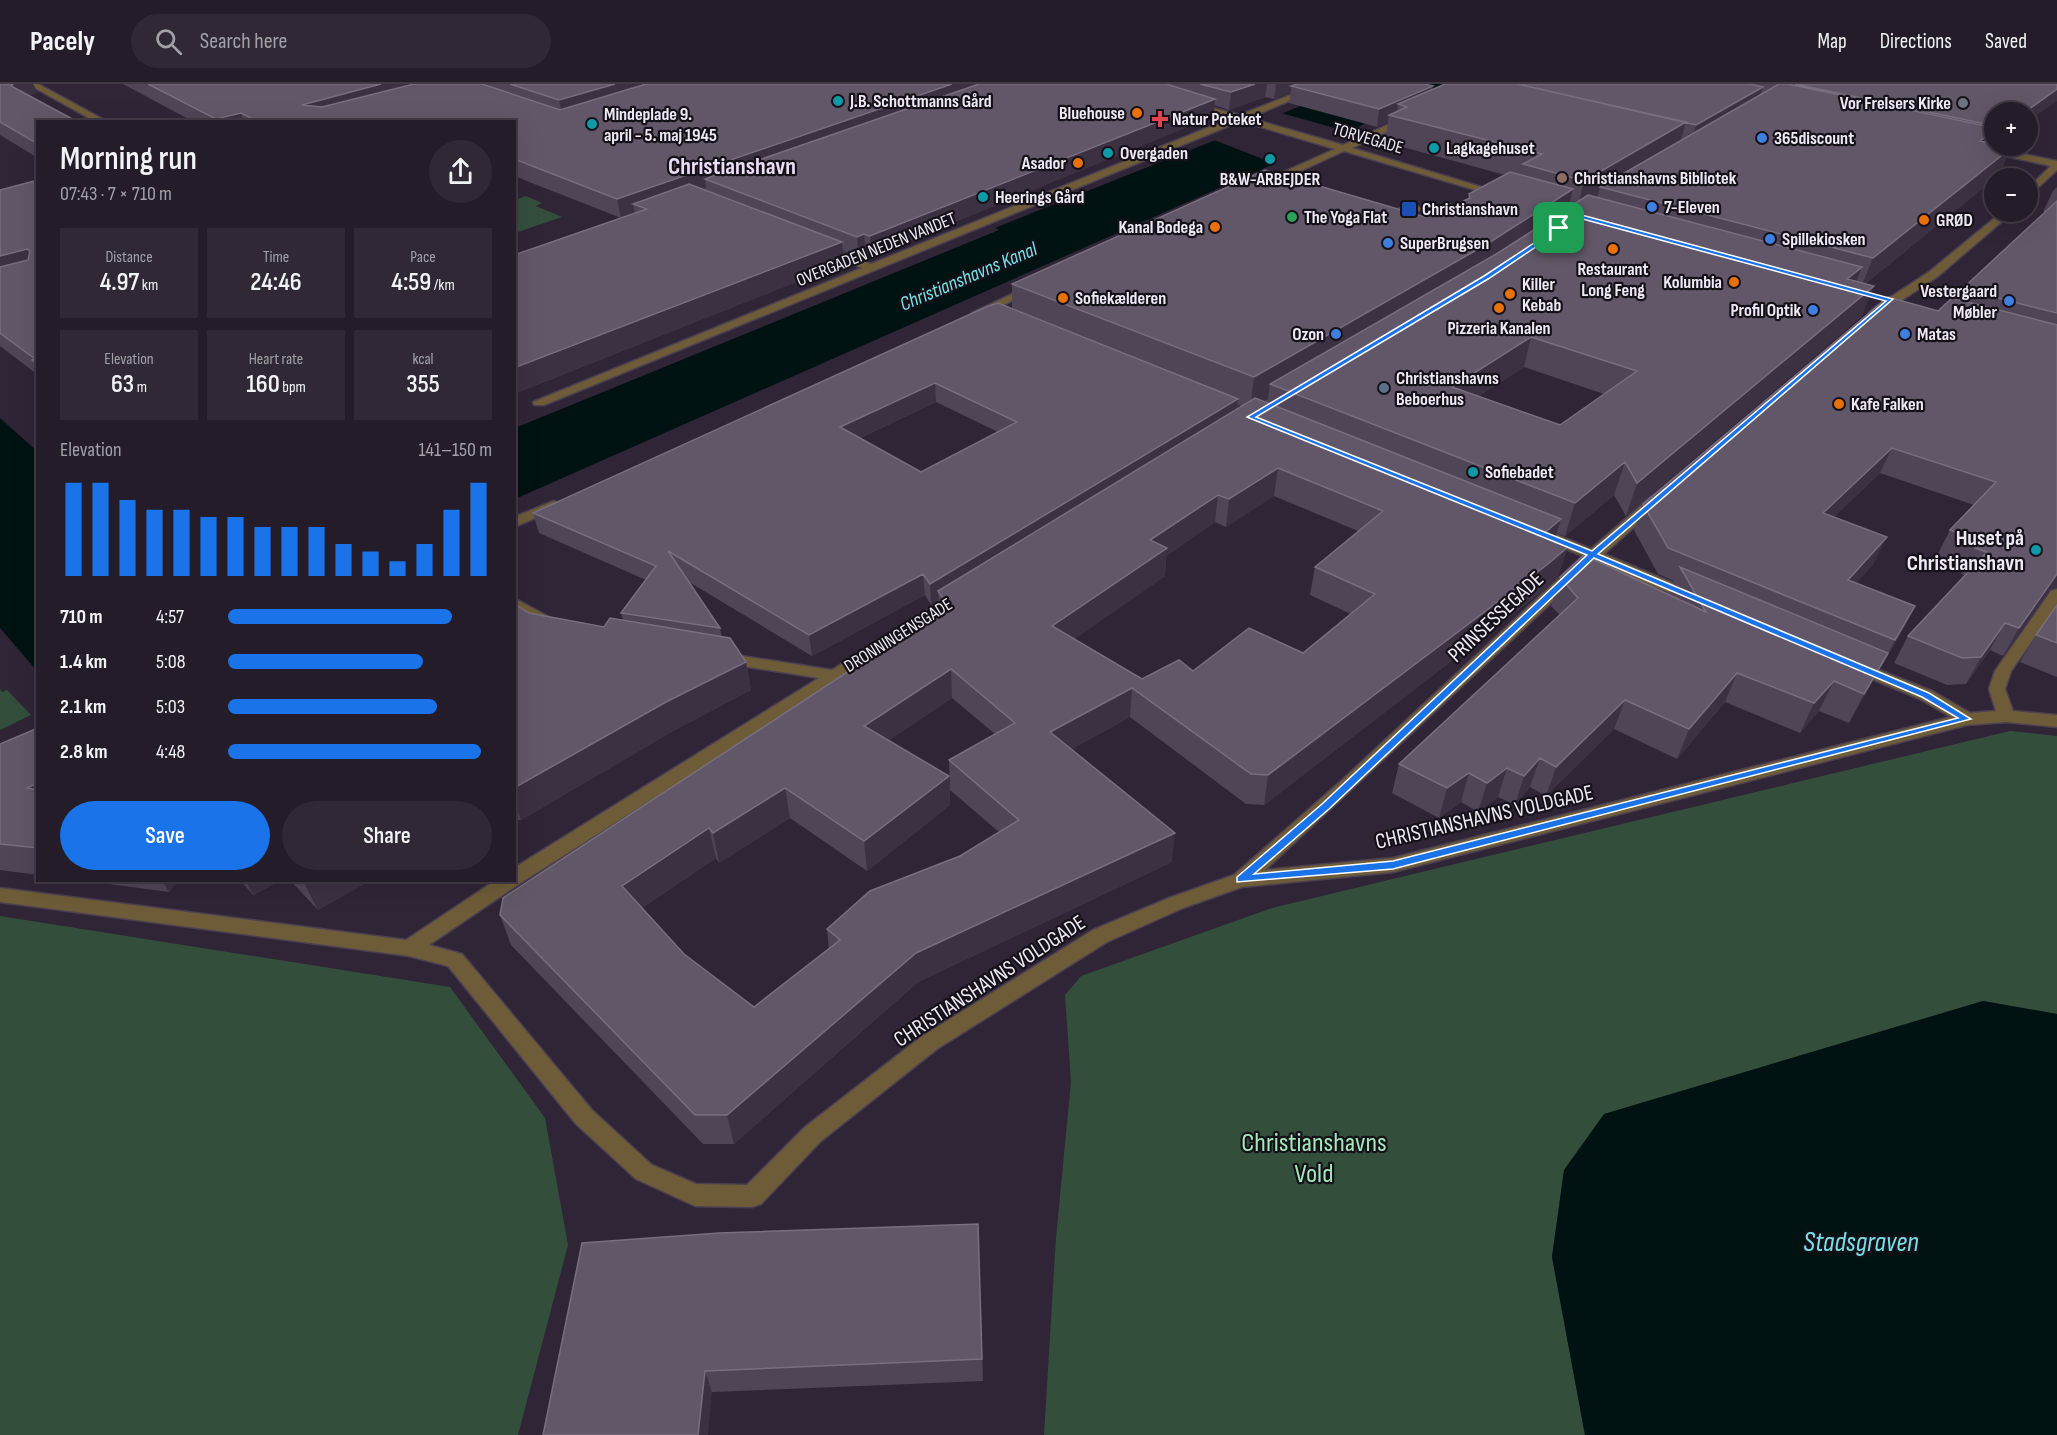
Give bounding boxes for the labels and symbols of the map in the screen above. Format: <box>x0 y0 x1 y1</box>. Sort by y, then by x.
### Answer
place label: J.B. Schottmanns Gård <box>849 91 992 112</box>
place label: Vor Frelsers Kirke <box>1840 93 1951 114</box>
marker: J.B. Schottmanns Gård <box>831 94 845 108</box>
marker: Vor Frelsers Kirke <box>1956 96 1970 110</box>
place label: Bluehouse <box>1059 103 1125 124</box>
place label: Mindeplade 9. april - 5. maj 1945 <box>604 104 717 146</box>
marker: Bluehouse <box>1130 106 1144 120</box>
place label: Natur Poteket <box>1172 109 1262 130</box>
marker: Natur Poteket <box>1153 112 1167 126</box>
marker: Mindeplade 9. april - 5. maj 1945 <box>585 117 599 131</box>
street label: TORVEGADE <box>1330 118 1406 159</box>
place label: 365discount <box>1774 128 1854 149</box>
marker: 365discount <box>1755 131 1769 145</box>
place label: Lagkagehuset <box>1446 138 1535 159</box>
marker: Lagkagehuset <box>1427 141 1441 155</box>
place label: Overgaden <box>1120 143 1188 164</box>
marker: Overgaden <box>1101 146 1115 160</box>
district label: Christianshavn <box>668 152 796 181</box>
marker: B&W-ARBEJDER <box>1263 152 1277 166</box>
place label: Asador <box>1021 153 1066 174</box>
marker: Asador <box>1071 156 1085 170</box>
place label: Christianshavns Bibliotek <box>1574 168 1737 189</box>
place label: B&W-ARBEJDER <box>1220 169 1320 190</box>
marker: Christianshavns Bibliotek <box>1555 171 1569 185</box>
place label: Heerings Gård <box>995 187 1085 208</box>
marker: Heerings Gård <box>976 190 990 204</box>
place label: 7-Eleven <box>1664 197 1720 218</box>
place label: Christianshavn <box>1422 199 1518 220</box>
marker: Christianshavn <box>1400 200 1418 218</box>
marker: 7-Eleven <box>1645 200 1659 214</box>
pin <box>1533 202 1584 253</box>
place label: The Yoga Flat <box>1304 207 1387 228</box>
street label: OVERGADEN NEDEN VANDET <box>793 208 959 291</box>
marker: The Yoga Flat <box>1285 210 1299 224</box>
place label: GRØD <box>1936 210 1973 231</box>
marker: GRØD <box>1917 213 1931 227</box>
place label: Kanal Bodega <box>1118 217 1203 238</box>
marker: Kanal Bodega <box>1208 220 1222 234</box>
place label: Spillekiosken <box>1782 229 1866 250</box>
marker: Spillekiosken <box>1763 232 1777 246</box>
place label: SuperBrugsen <box>1400 233 1489 254</box>
marker: SuperBrugsen <box>1381 236 1395 250</box>
water label: Christianshavns Kanal <box>896 237 1042 317</box>
marker: Restaurant Long Feng <box>1606 242 1620 256</box>
place label: Restaurant Long Feng <box>1577 259 1649 301</box>
place label: Kolumbia <box>1663 272 1722 293</box>
place label: Killer Kebab <box>1522 274 1561 316</box>
marker: Kolumbia <box>1727 275 1741 289</box>
place label: Vestergaard Møbler <box>1920 281 1997 323</box>
marker: Killer Kebab <box>1503 287 1517 301</box>
place label: Sofiekælderen <box>1075 288 1166 309</box>
marker: Sofiekælderen <box>1056 291 1070 305</box>
marker: Vestergaard Møbler <box>2002 294 2016 308</box>
place label: Profil Optik <box>1731 300 1801 321</box>
marker: Pizzeria Kanalen <box>1492 301 1506 315</box>
marker: Profil Optik <box>1806 303 1820 317</box>
place label: Pizzeria Kanalen <box>1447 318 1551 339</box>
place label: Ozon <box>1292 324 1324 345</box>
place label: Matas <box>1917 324 1956 345</box>
marker: Ozon <box>1329 327 1343 341</box>
marker: Matas <box>1898 327 1912 341</box>
place label: Christianshavns Beboerhus <box>1396 368 1499 410</box>
marker: Christianshavns Beboerhus <box>1377 381 1391 395</box>
place label: Kafe Falken <box>1851 394 1924 415</box>
marker: Kafe Falken <box>1832 397 1846 411</box>
place label: Sofiebadet <box>1485 462 1554 483</box>
marker: Sofiebadet <box>1466 465 1480 479</box>
place label: Huset på Christianshavn <box>1907 525 2024 577</box>
marker: Huset på Christianshavn <box>2029 543 2043 557</box>
street label: PRINSESSEGADE <box>1443 566 1550 668</box>
street label: DRONNINGENSGADE <box>840 594 956 677</box>
street label: CHRISTIANSHAVNS VOLDGADE <box>1373 779 1596 856</box>
street label: CHRISTIANSHAVNS VOLDGADE <box>889 909 1091 1053</box>
park label: Christianshavns Vold <box>1241 1127 1387 1190</box>
water label: Stadsgraven <box>1803 1226 1919 1259</box>

